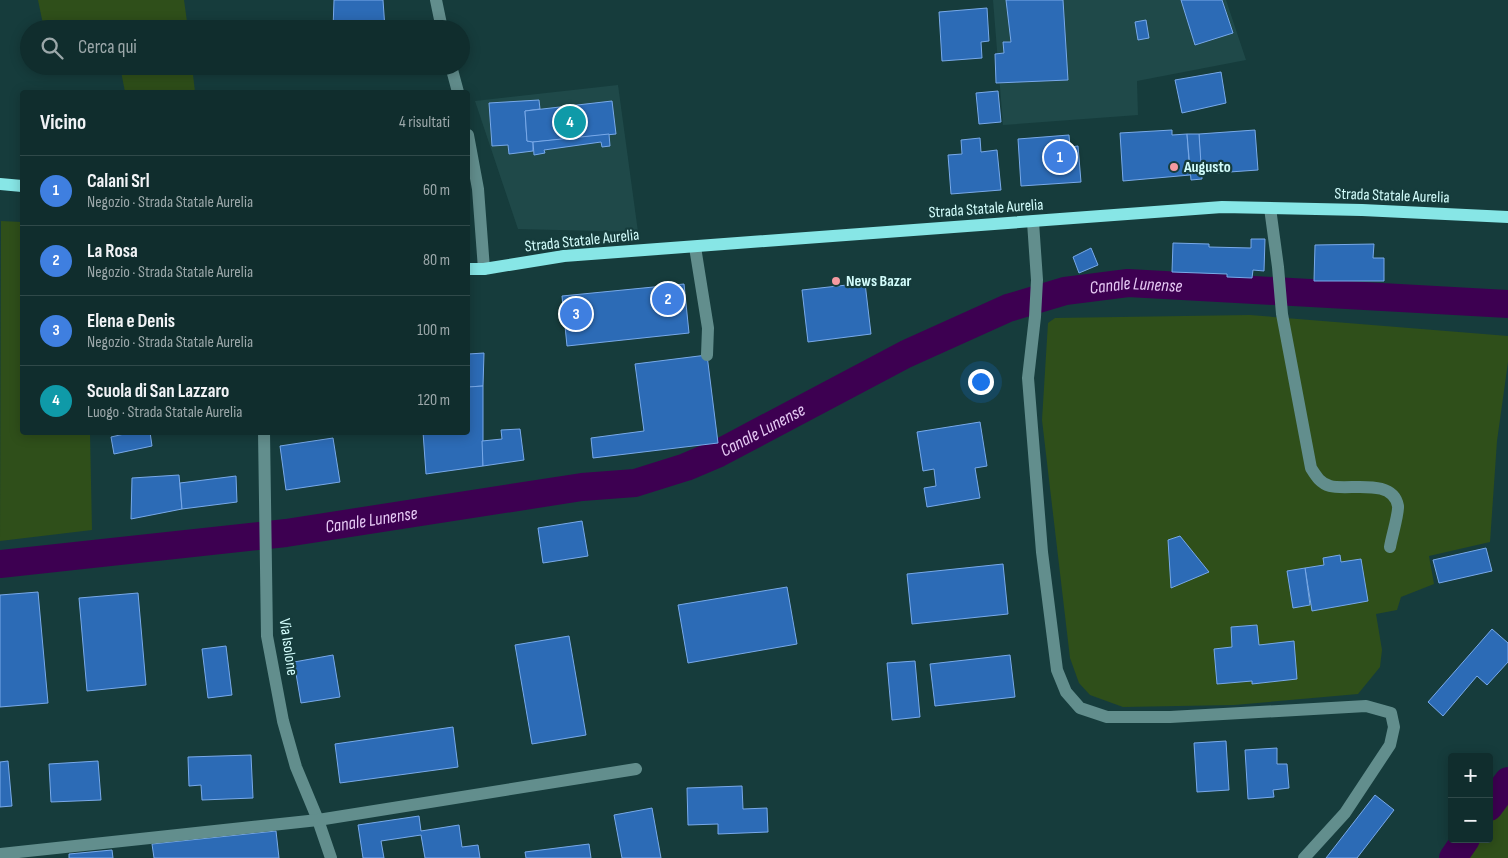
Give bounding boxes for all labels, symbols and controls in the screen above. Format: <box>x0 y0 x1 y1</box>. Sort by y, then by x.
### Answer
search box <box>20 20 470 75</box>
icon: search <box>38 34 66 62</box>
text: Cerca qui <box>78 36 137 59</box>
pin: 4 <box>554 103 586 141</box>
text: Vicino <box>40 110 86 135</box>
text: 4 risultati <box>399 113 450 132</box>
pin: 1 <box>1044 138 1076 176</box>
place label: Augusto <box>1183 158 1231 177</box>
marker: Augusto <box>1168 161 1180 173</box>
text: Calani Srl <box>87 170 150 193</box>
text: 1 <box>53 181 59 200</box>
text: 60 m <box>423 181 450 200</box>
street label: Strada Statale Aurelia <box>1334 184 1450 208</box>
text: Negozio · Strada Statale Aurelia <box>87 193 253 212</box>
street label: Strada Statale Aurelia <box>928 196 1044 222</box>
street label: Strada Statale Aurelia <box>524 226 640 256</box>
text: La Rosa <box>87 240 138 263</box>
text: 2 <box>52 251 60 270</box>
text: 80 m <box>423 251 450 270</box>
text: Negozio · Strada Statale Aurelia <box>87 263 253 282</box>
place label: News Bazar <box>846 272 912 291</box>
water label: Canale Lunense <box>1088 272 1183 298</box>
marker: News Bazar <box>830 275 842 287</box>
pin: 2 <box>652 280 684 318</box>
pin: 3 <box>560 295 592 333</box>
text: Elena e Denis <box>87 310 175 333</box>
text: 3 <box>52 321 60 340</box>
text: 100 m <box>417 321 450 340</box>
text: Negozio · Strada Statale Aurelia <box>87 333 253 352</box>
your location <box>968 369 994 395</box>
text: Scuola di San Lazzaro <box>87 380 229 403</box>
text: 4 <box>52 391 60 410</box>
text: 120 m <box>418 391 450 410</box>
water label: Canale Lunense <box>717 399 809 461</box>
text: Luogo · Strada Statale Aurelia <box>87 403 243 422</box>
water label: Canale Lunense <box>324 502 419 537</box>
street label: Via Isolone <box>275 617 301 677</box>
map controls <box>1448 753 1493 843</box>
button: + <box>1448 753 1493 798</box>
button: − <box>1448 798 1493 843</box>

